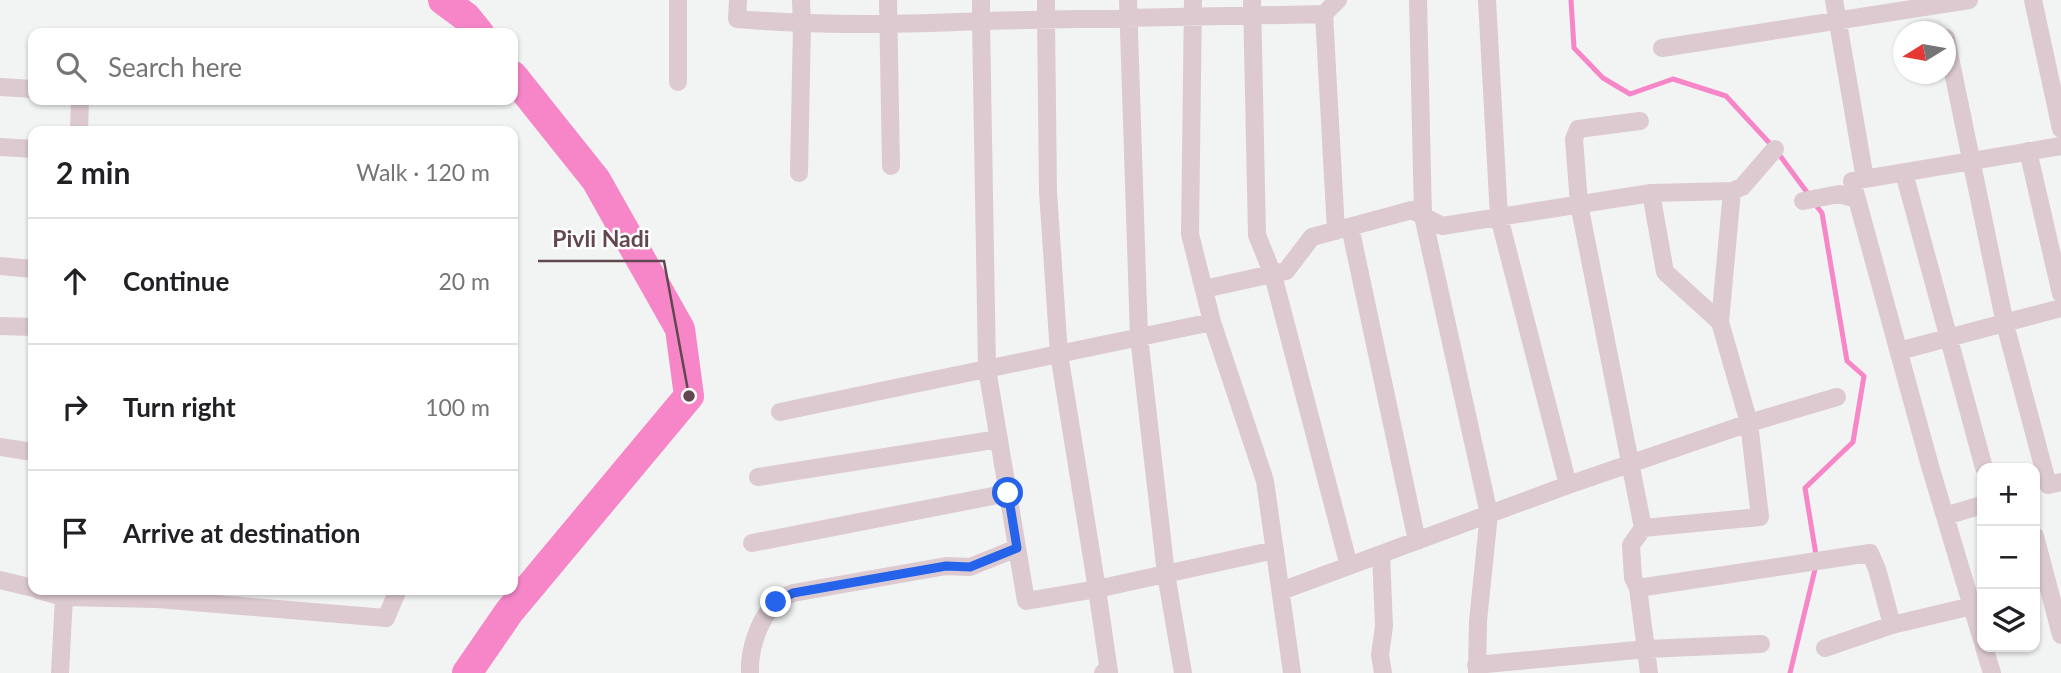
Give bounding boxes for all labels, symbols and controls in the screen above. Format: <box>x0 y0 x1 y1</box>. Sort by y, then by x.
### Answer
north arrow <box>1893 21 1956 84</box>
search box <box>28 28 518 105</box>
icon: search <box>52 48 90 86</box>
text: Search here <box>108 51 242 83</box>
text: 2 min <box>56 154 130 190</box>
text: Walk · 120 m <box>356 158 490 186</box>
callout: Pivli Nadi <box>538 217 664 261</box>
text: Pivli Nadi <box>552 224 650 252</box>
icon: ahead <box>56 262 94 300</box>
text: Continue <box>123 265 229 297</box>
text: 20 m <box>439 267 490 295</box>
icon: right <box>56 388 94 426</box>
text: Turn right <box>123 391 236 423</box>
text: 100 m <box>425 393 490 421</box>
map controls <box>1977 463 2040 652</box>
button: + <box>1977 463 2040 526</box>
route start <box>992 477 1023 508</box>
icon: arrive <box>56 514 94 552</box>
text: Arrive at destination <box>123 517 360 549</box>
button: − <box>1977 526 2040 589</box>
route end <box>760 586 791 617</box>
button: layers <box>1977 589 2040 652</box>

